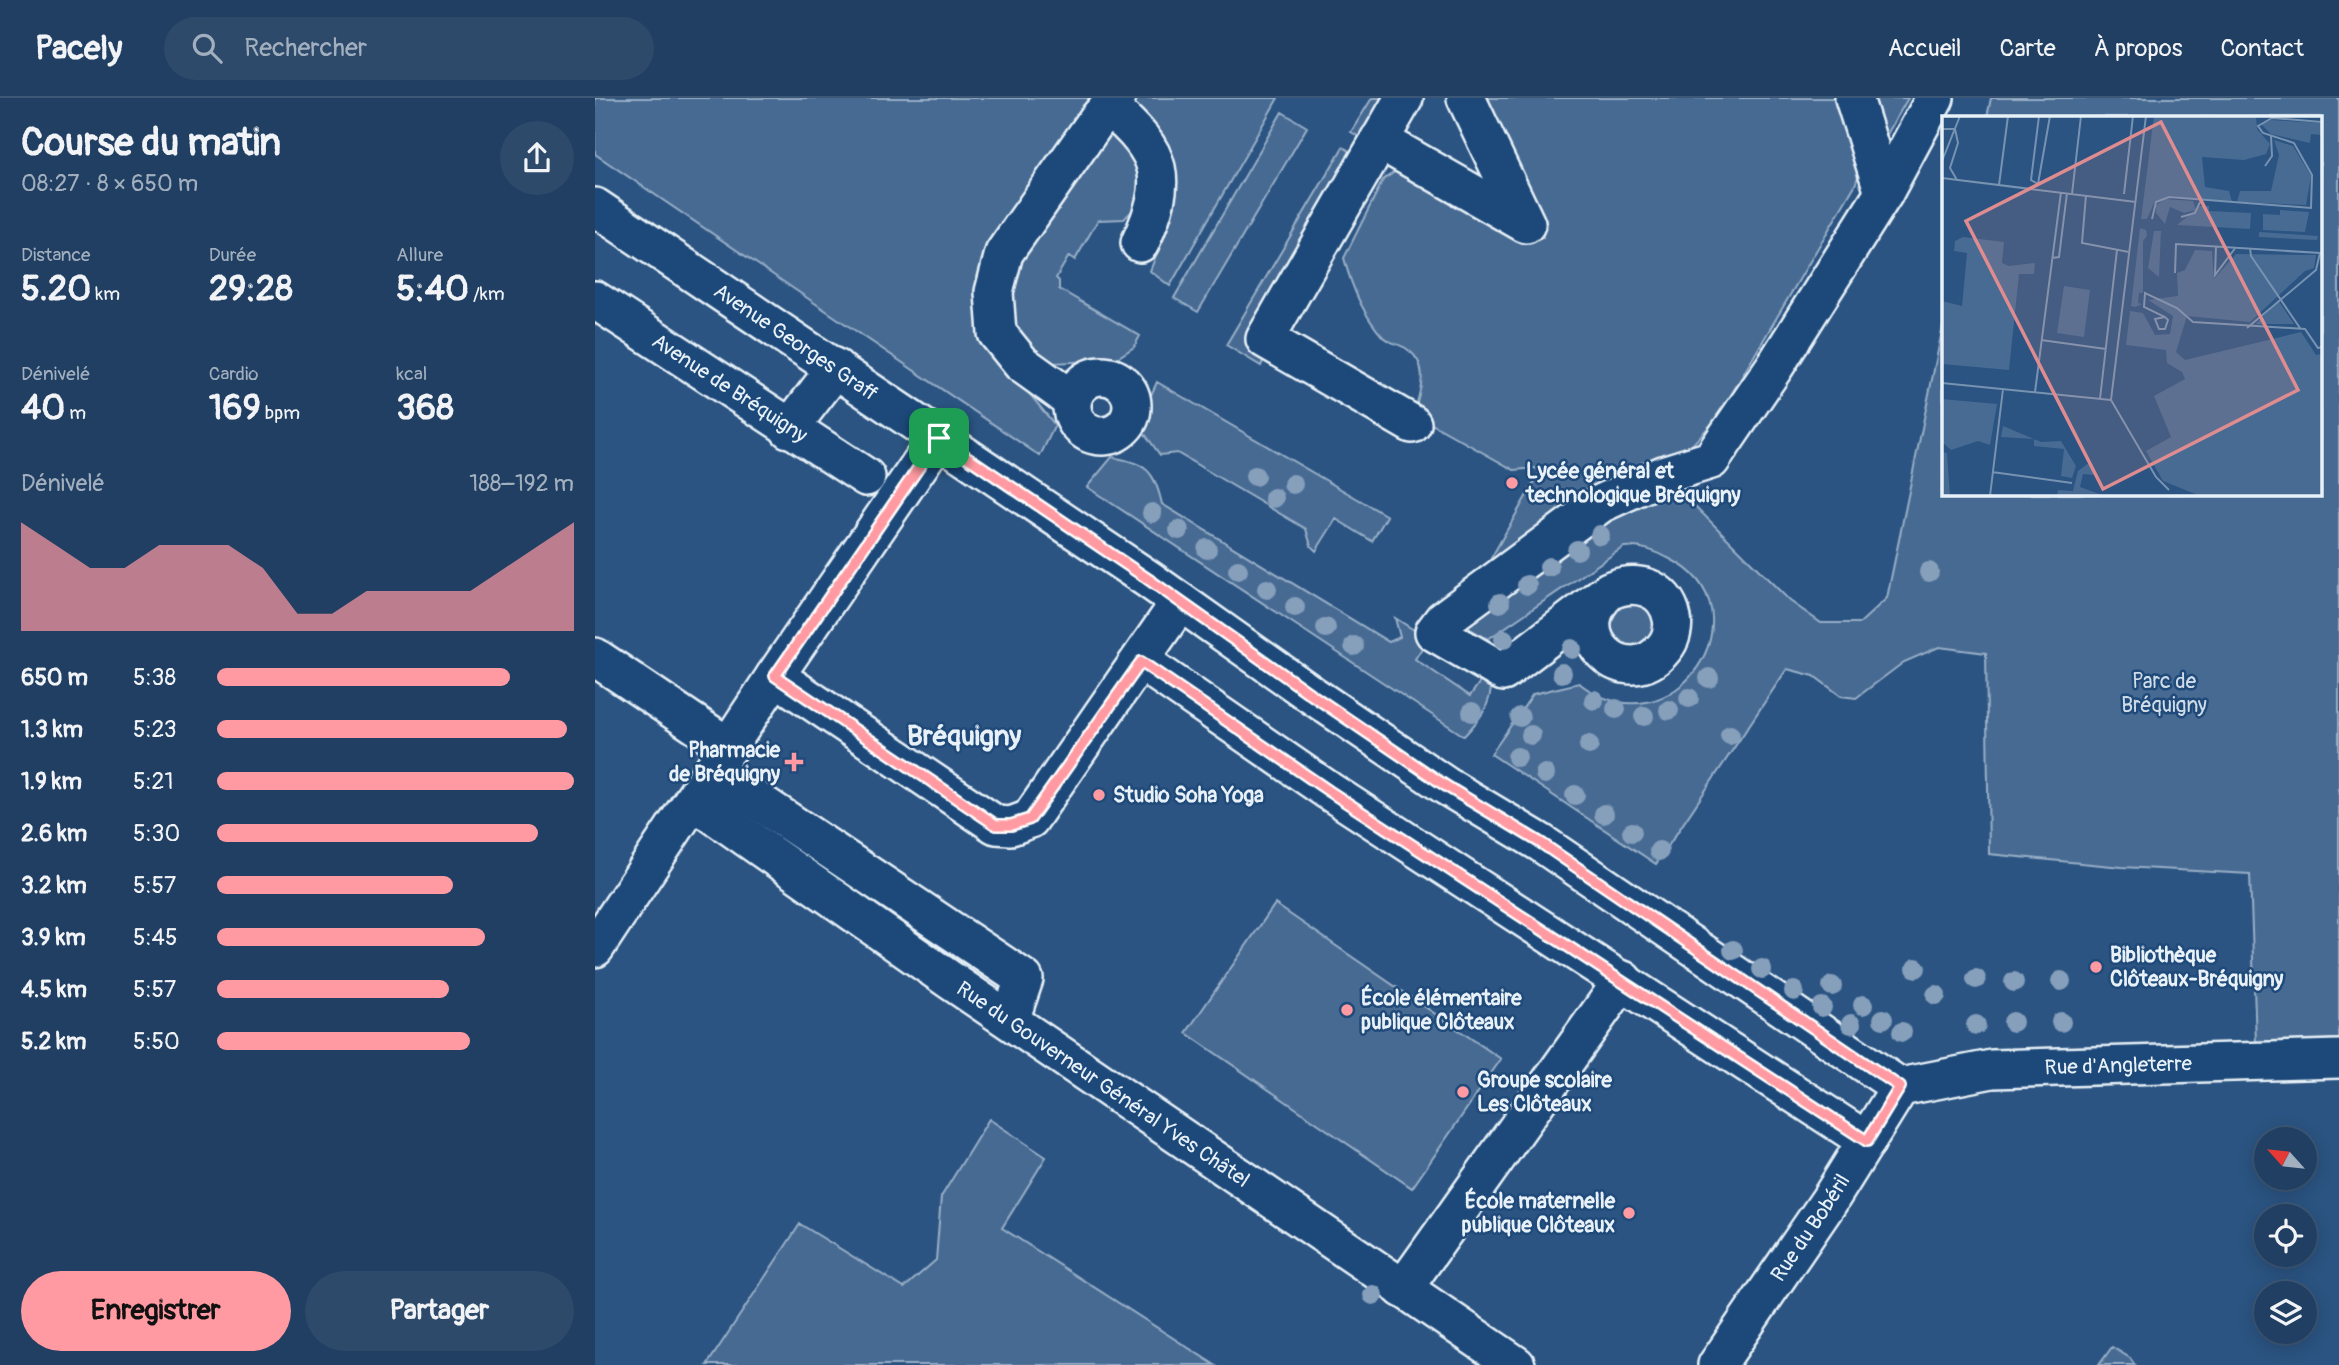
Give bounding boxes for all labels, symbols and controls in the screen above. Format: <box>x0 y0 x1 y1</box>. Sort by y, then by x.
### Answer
search box <box>164 17 654 80</box>
text: Pacely <box>35 28 122 69</box>
icon: search <box>188 29 226 67</box>
text: Rechercher <box>244 32 367 64</box>
text: Accueil <box>1888 34 1962 63</box>
text: Carte <box>2000 34 2056 63</box>
text: À propos <box>2094 34 2183 63</box>
text: Contact <box>2221 34 2304 63</box>
inset map <box>1942 116 2322 495</box>
text: Course du matin <box>21 119 281 167</box>
button: share <box>500 121 574 195</box>
text: 08:27 · 8 × 650 m <box>21 169 198 198</box>
text: Distance <box>21 243 90 267</box>
text: Durée <box>209 243 256 267</box>
text: Allure <box>396 243 443 267</box>
text: 5.20 <box>21 267 91 311</box>
text: 29:28 <box>209 267 293 311</box>
text: 5:40 <box>396 267 469 311</box>
street label: Avenue Georges Graff <box>709 277 883 407</box>
text: km <box>91 282 120 306</box>
text: /km <box>469 282 505 306</box>
street label: Avenue de Bréquigny <box>647 327 813 449</box>
text: Dénivelé <box>21 362 90 386</box>
text: Cardio <box>209 362 259 386</box>
text: kcal <box>396 362 427 386</box>
text: 40 <box>21 386 65 430</box>
text: 169 <box>209 386 261 430</box>
text: 368 <box>396 386 454 430</box>
text: m <box>65 401 86 425</box>
text: bpm <box>261 401 300 425</box>
pin <box>909 408 969 468</box>
icon: arrive <box>920 419 958 457</box>
place label: Lycée général et technologique Bréquigny <box>1525 458 1741 509</box>
text: Dénivelé <box>21 469 105 498</box>
text: 188–192 m <box>469 469 574 498</box>
marker: Lycée général et technologique Bréquigny <box>1504 475 1520 491</box>
text: 650 m <box>21 663 88 692</box>
text: 5:38 <box>133 663 176 692</box>
park label: Parc de Bréquigny <box>2121 668 2207 719</box>
text: 1.3 km <box>21 715 83 744</box>
text: 5:23 <box>133 715 177 744</box>
district label: Bréquigny <box>907 719 1021 754</box>
place label: Pharmacie de Bréquigny <box>669 737 781 788</box>
marker: Pharmacie de Bréquigny <box>786 754 802 770</box>
text: 1.9 km <box>21 767 82 796</box>
text: 5:21 <box>133 767 173 796</box>
place label: Studio Soha Yoga <box>1113 782 1264 809</box>
marker: Studio Soha Yoga <box>1091 787 1107 803</box>
text: 2.6 km <box>21 819 87 848</box>
text: 5:30 <box>133 819 180 848</box>
text: 3.2 km <box>21 871 87 900</box>
text: 5:57 <box>133 871 176 900</box>
text: 3.9 km <box>21 923 86 952</box>
text: 5:45 <box>133 923 177 952</box>
place label: Bibliothèque Clôteaux-Bréquigny <box>2110 942 2283 993</box>
marker: Bibliothèque Clôteaux-Bréquigny <box>2088 959 2104 975</box>
text: 4.5 km <box>21 975 87 1004</box>
text: 5:57 <box>133 975 176 1004</box>
street label: Rue du Gouverneur Général Yves Châtel <box>951 975 1255 1193</box>
place label: École élémentaire publique Clôteaux <box>1361 984 1522 1036</box>
marker: École élémentaire publique Clôteaux <box>1339 1002 1355 1018</box>
text: 5.2 km <box>21 1027 86 1056</box>
text: 5:50 <box>133 1027 180 1056</box>
street label: Rue d'Angleterre <box>2044 1050 2193 1081</box>
place label: Groupe scolaire Les Clôteaux <box>1477 1067 1613 1118</box>
marker: Groupe scolaire Les Clôteaux <box>1455 1084 1471 1100</box>
north arrow <box>2254 1127 2317 1190</box>
map controls <box>2254 1127 2317 1344</box>
street label: Rue du Bobéril <box>1764 1169 1856 1287</box>
place label: École maternelle publique Clôteaux <box>1462 1187 1616 1239</box>
button: locate <box>2254 1204 2317 1267</box>
marker: École maternelle publique Clôteaux <box>1621 1205 1637 1221</box>
button: Enregistrer <box>21 1271 291 1351</box>
button: Partager <box>305 1271 574 1351</box>
button: layers <box>2254 1281 2317 1344</box>

